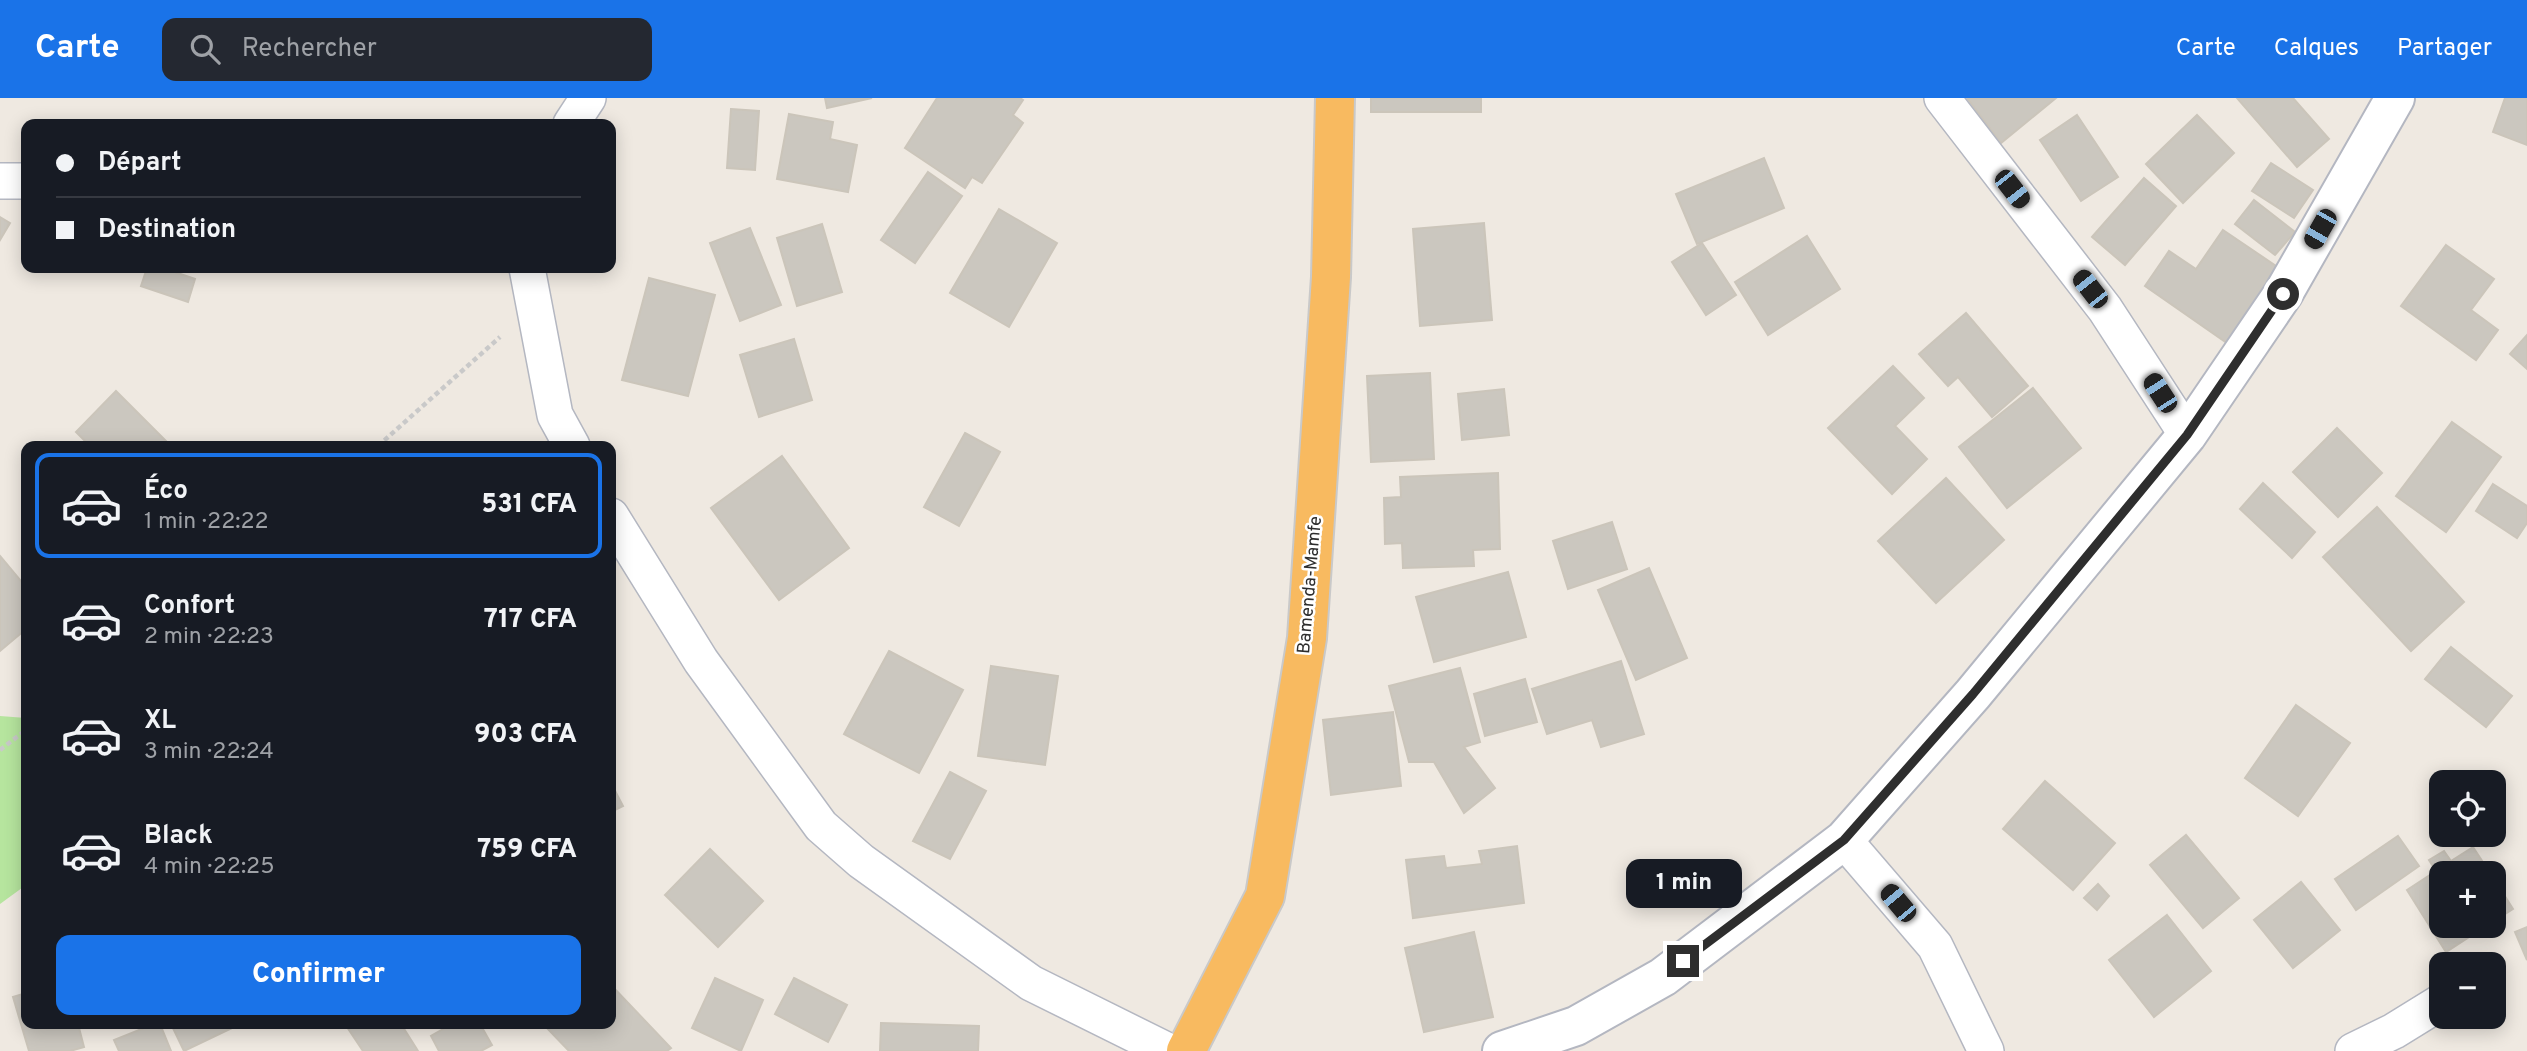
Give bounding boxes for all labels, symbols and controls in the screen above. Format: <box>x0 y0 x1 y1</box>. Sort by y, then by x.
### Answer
search box <box>162 18 652 81</box>
text: Carte <box>35 28 120 70</box>
icon: search <box>186 30 224 68</box>
text: Rechercher <box>242 33 377 66</box>
text: Carte <box>2176 34 2236 64</box>
text: Calques <box>2274 34 2359 64</box>
text: Partager <box>2397 34 2492 64</box>
text: Départ <box>98 147 182 180</box>
car <box>1991 166 2034 212</box>
car <box>2301 206 2340 252</box>
text: Destination <box>98 214 236 247</box>
car <box>2069 266 2112 312</box>
route start <box>2267 278 2299 310</box>
car <box>2140 370 2181 416</box>
icon: car <box>60 474 123 537</box>
text: Éco <box>144 475 188 508</box>
text: 531 CFA <box>481 489 577 522</box>
text: 1 min · 22:22 <box>144 508 269 537</box>
street label: Bamenda-Mamfe <box>1293 515 1328 655</box>
icon: car <box>60 589 123 652</box>
text: Confort <box>144 590 235 623</box>
text: 717 CFA <box>484 604 577 637</box>
text: 2 min · 22:23 <box>144 623 274 652</box>
icon: car <box>60 704 123 767</box>
text: XL <box>144 705 176 738</box>
text: 903 CFA <box>474 719 577 752</box>
text: 3 min · 22:24 <box>144 738 274 767</box>
map controls <box>2429 770 2506 1029</box>
button: locate <box>2429 770 2506 847</box>
icon: car <box>60 819 123 882</box>
text: Black <box>144 820 213 853</box>
text: 759 CFA <box>477 834 577 867</box>
text: 4 min · 22:25 <box>144 853 274 882</box>
callout: 1 min <box>1625 860 1741 908</box>
button: + <box>2429 861 2506 938</box>
text: 1 min <box>1656 869 1712 898</box>
car <box>1877 880 1920 926</box>
button: Confirmer <box>56 935 581 1015</box>
route end <box>1667 945 1699 977</box>
button: − <box>2429 952 2506 1029</box>

